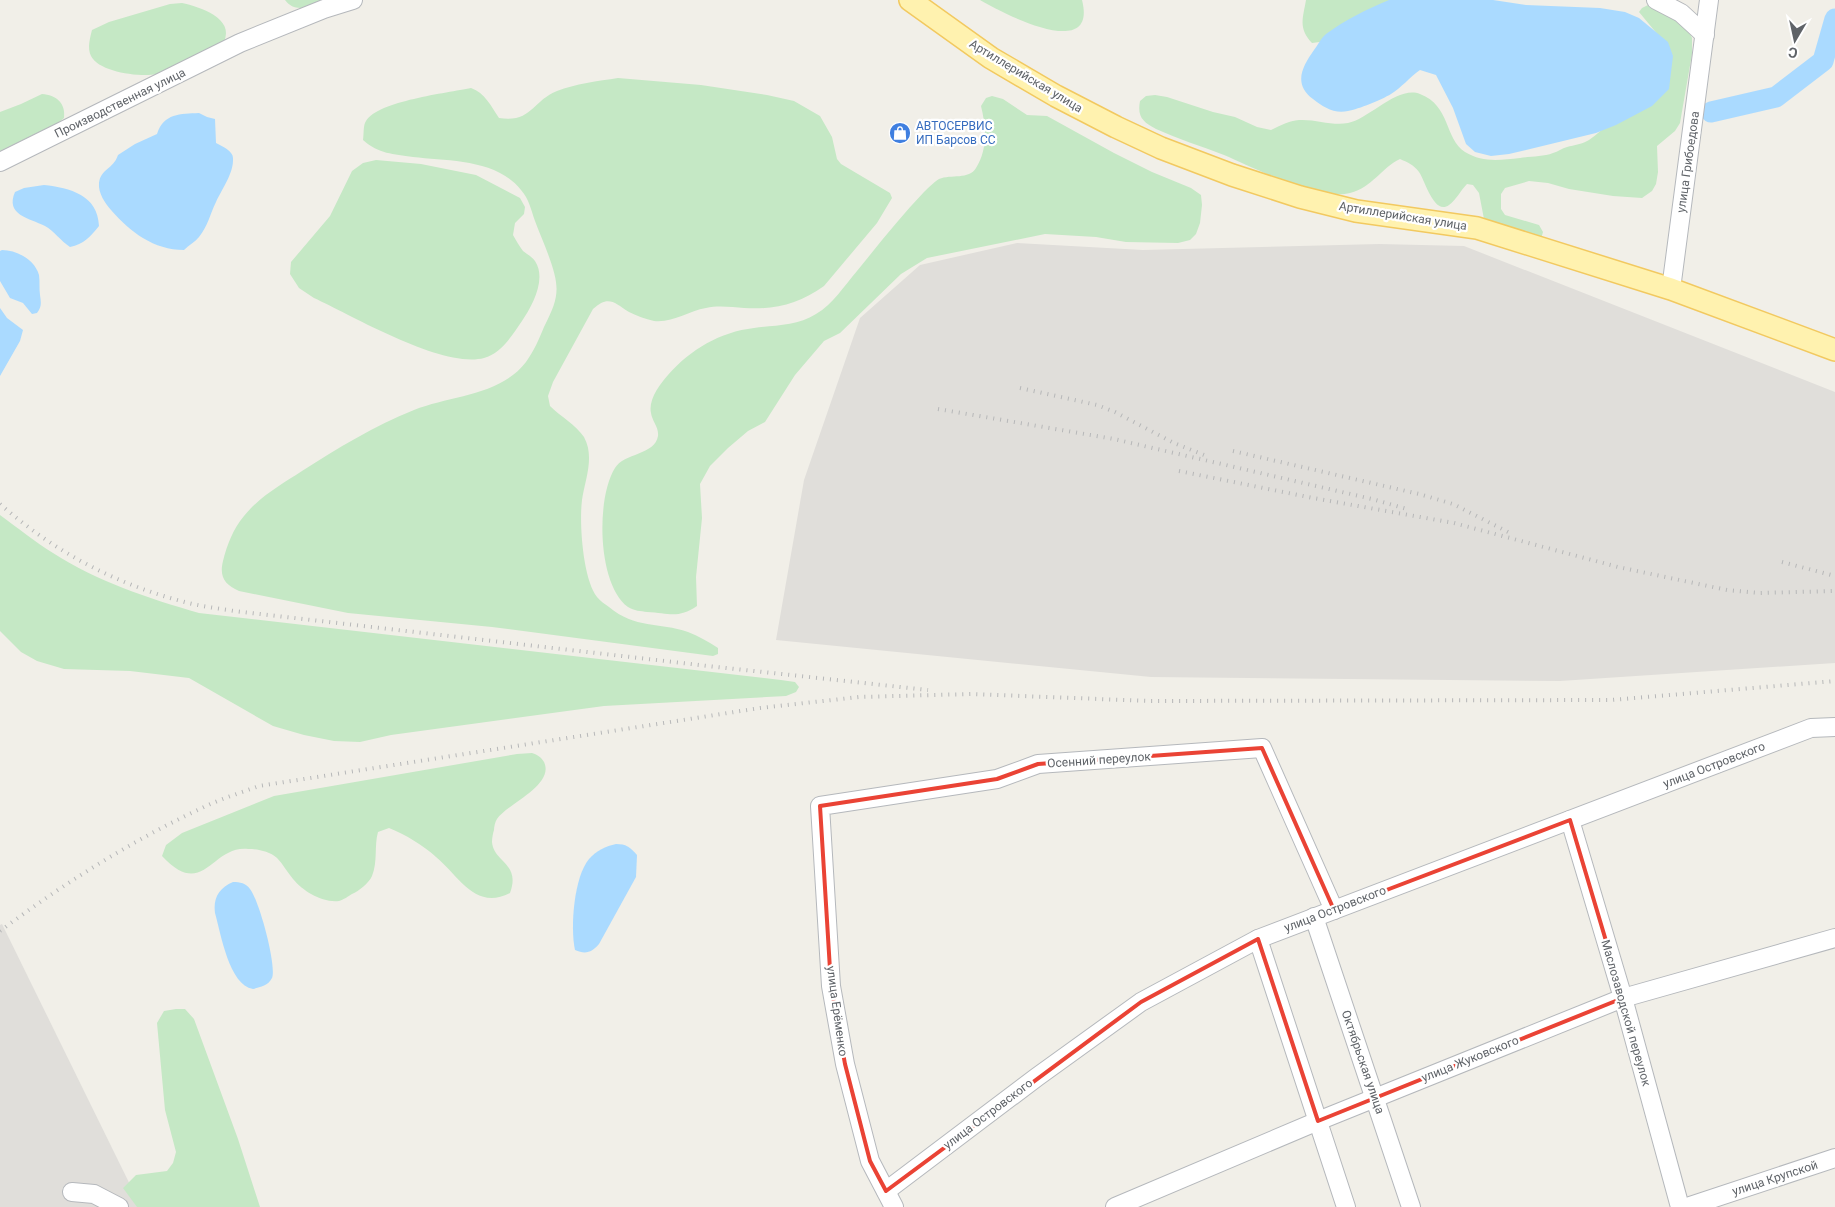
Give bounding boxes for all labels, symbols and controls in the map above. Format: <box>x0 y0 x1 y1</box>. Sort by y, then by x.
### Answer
north arrow <box>1770 15 1820 65</box>
street label: Артиллерийская улица <box>967 37 1085 115</box>
text: С <box>1787 44 1799 61</box>
street label: Производственная улица <box>52 65 188 141</box>
street label: улица Грибоедова <box>1674 110 1702 214</box>
place label: АВТОСЕРВИС ИП Барсов СС <box>916 119 996 147</box>
shop icon: АВТОСЕРВИС ИП Барсов СС <box>888 121 912 145</box>
street label: Артиллерийская улица <box>1338 199 1468 233</box>
street label: улица Островского <box>1661 739 1767 791</box>
street label: Осенний переулок <box>1047 749 1152 771</box>
street label: улица Островского <box>1282 883 1388 935</box>
street label: Маслозаводской переулок <box>1598 938 1654 1088</box>
street label: улица Ерёменко <box>824 965 850 1057</box>
street label: Октябрьская улица <box>1339 1008 1387 1116</box>
street label: улица Жуковского <box>1419 1033 1521 1085</box>
street label: улица Островского <box>941 1076 1035 1152</box>
street label: улица Крупской <box>1730 1158 1820 1198</box>

